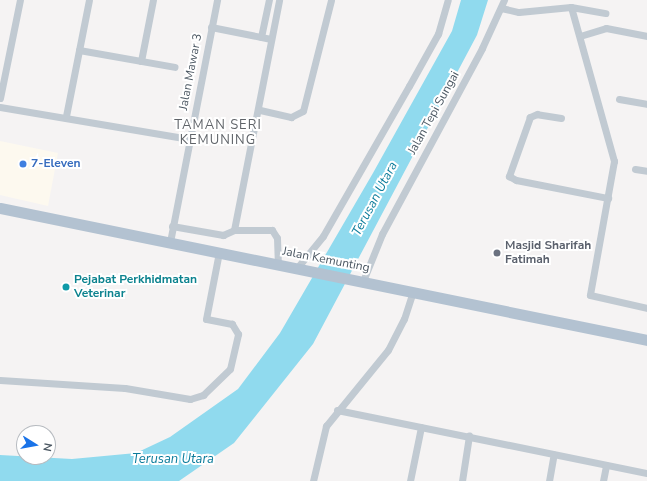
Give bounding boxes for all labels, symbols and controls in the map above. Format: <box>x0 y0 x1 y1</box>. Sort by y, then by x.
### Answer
street label: Jalan Mawar 3 <box>177 33 205 111</box>
street label: Jalan Tepi Sungai <box>405 69 463 157</box>
district label: TAMAN SERI KEMUNING <box>174 118 262 149</box>
place label: 7-Eleven <box>31 157 80 171</box>
marker: 7-Eleven <box>18 159 28 169</box>
water label: Terusan Utara <box>349 159 401 239</box>
place label: Masjid Sharifah Fatimah <box>505 239 591 267</box>
street label: Jalan Kemunting <box>281 244 371 276</box>
marker: Masjid Sharifah Fatimah <box>492 248 502 258</box>
place label: Pejabat Perkhidmatan Veterinar <box>74 273 197 301</box>
marker: Pejabat Perkhidmatan Veterinar <box>61 282 71 292</box>
north arrow <box>16 425 56 465</box>
text: N <box>39 442 55 453</box>
water label: Terusan Utara <box>132 451 214 467</box>

